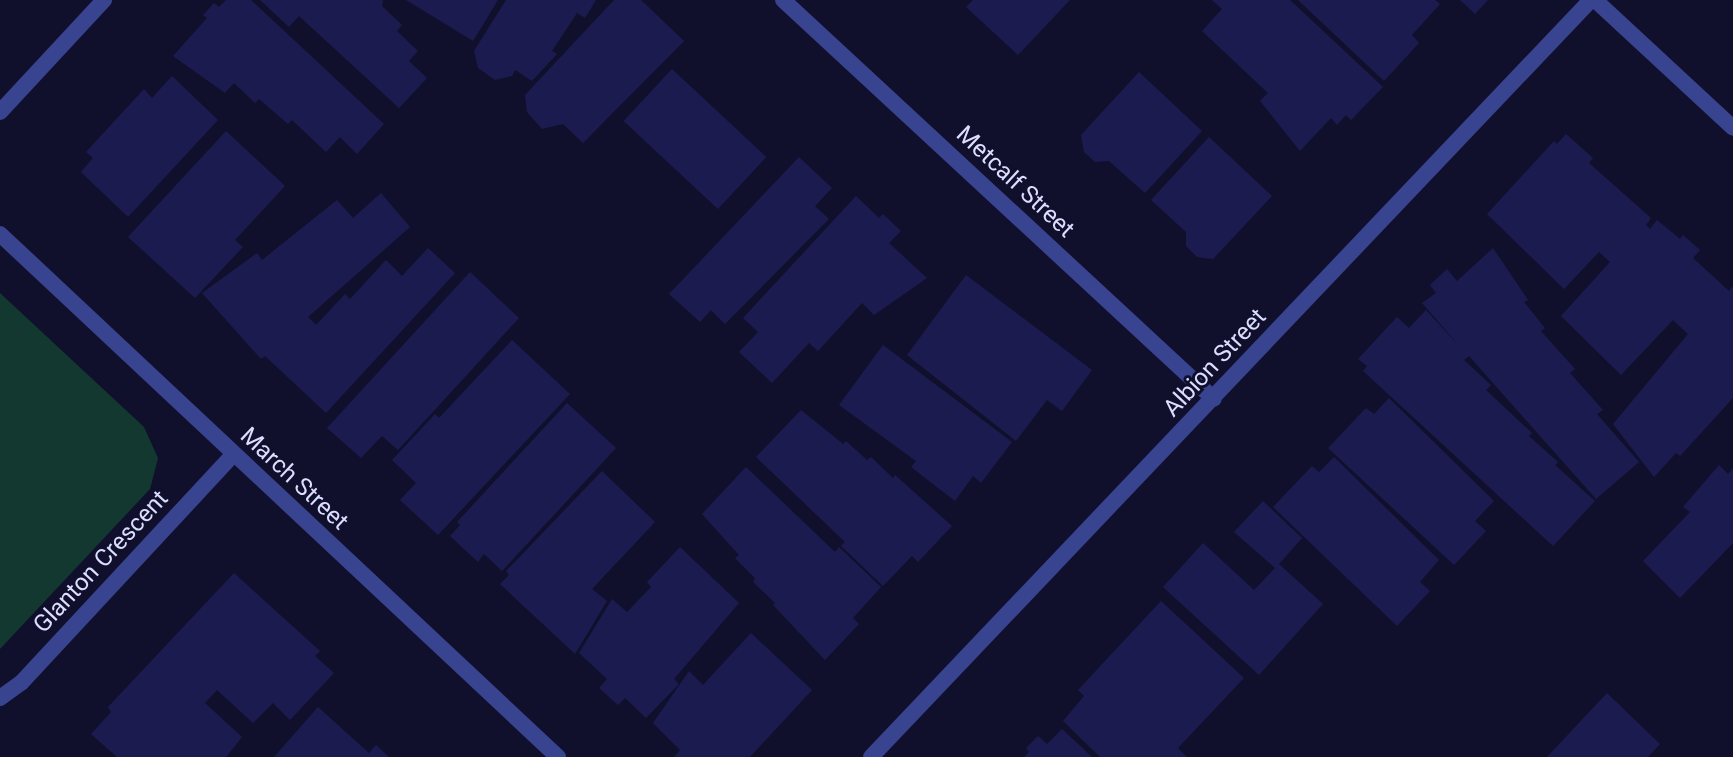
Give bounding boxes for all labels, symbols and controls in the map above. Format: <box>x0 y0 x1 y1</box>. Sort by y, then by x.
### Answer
street label: Metcalf Street <box>950 120 1080 244</box>
street label: Albion Street <box>1158 303 1272 423</box>
street label: March Street <box>234 422 354 536</box>
street label: Glanton Crescent <box>28 485 174 639</box>

